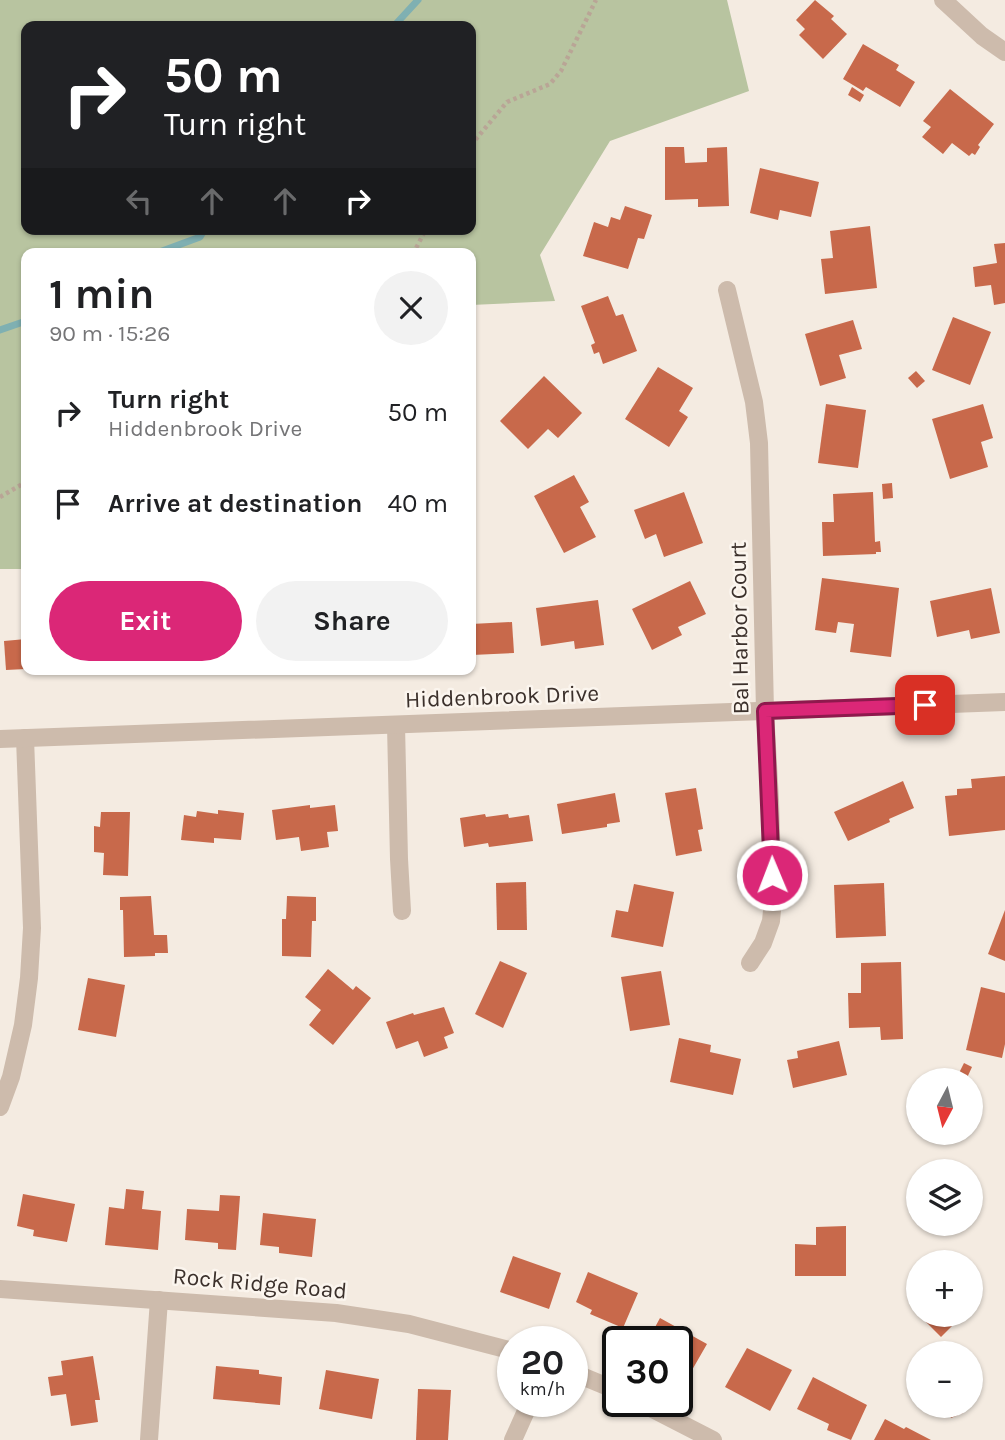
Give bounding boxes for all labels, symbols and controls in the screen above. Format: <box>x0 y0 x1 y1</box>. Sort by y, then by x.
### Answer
text: 50 m <box>164 47 282 104</box>
icon: right <box>49 49 140 140</box>
text: Turn right <box>164 106 306 143</box>
icon: left <box>120 182 158 220</box>
icon: ahead <box>193 182 231 220</box>
icon: ahead <box>266 182 304 220</box>
icon: right <box>339 182 377 220</box>
text: 1 min <box>49 269 154 319</box>
button: close <box>374 271 448 345</box>
text: 90 m · 15:26 <box>49 320 170 347</box>
text: Turn right <box>108 384 229 415</box>
icon: right <box>49 394 87 432</box>
text: 50 m <box>387 397 448 428</box>
text: Hiddenbrook Drive <box>108 415 302 442</box>
icon: arrive <box>49 485 87 523</box>
text: Arrive at destination <box>108 488 362 519</box>
text: 40 m <box>388 488 448 519</box>
street label: Bal Harbor Court <box>724 541 755 715</box>
button: Exit <box>49 581 242 661</box>
button: Share <box>256 581 448 661</box>
pin <box>895 675 955 735</box>
street label: Hiddenbrook Drive <box>404 680 600 713</box>
icon: arrive <box>906 686 944 724</box>
position arrow <box>735 838 809 912</box>
north arrow <box>906 1068 984 1144</box>
map controls <box>906 1068 983 1418</box>
button: layers <box>906 1159 983 1236</box>
button: + <box>906 1250 983 1327</box>
street label: Rock Ridge Road <box>172 1262 348 1305</box>
speed limit sign: 30 <box>602 1326 693 1417</box>
button: − <box>906 1341 983 1418</box>
text: 20 <box>521 1342 564 1383</box>
text: km/h <box>520 1378 565 1400</box>

